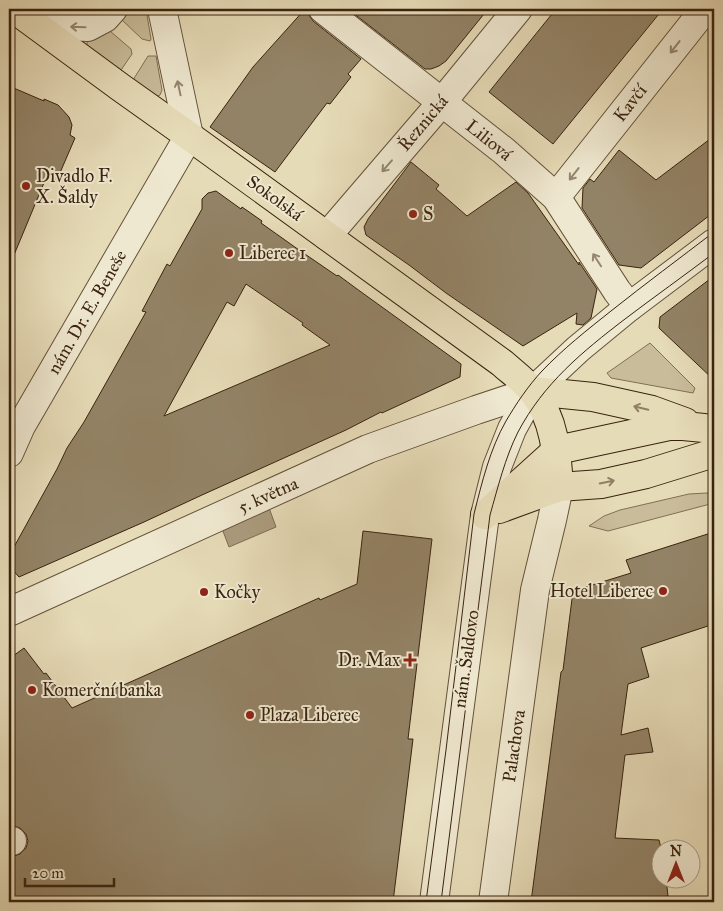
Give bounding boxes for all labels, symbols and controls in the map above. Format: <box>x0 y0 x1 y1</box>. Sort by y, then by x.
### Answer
one-way arrow <box>71 22 87 32</box>
one-way arrow <box>669 40 680 53</box>
street label: Kavčí <box>609 79 652 126</box>
one-way arrow <box>174 81 183 97</box>
street label: Řeznická <box>392 89 453 156</box>
street label: Liliová <box>461 115 517 166</box>
one-way arrow <box>382 159 393 172</box>
place label: Divadlo F. X. Šaldy <box>36 165 112 208</box>
one-way arrow <box>568 167 579 180</box>
street label: Sokolská <box>243 170 308 226</box>
marker: Divadlo F. X. Šaldy <box>20 180 32 192</box>
place label: S <box>423 203 433 225</box>
marker: S <box>407 208 419 220</box>
place label: Liberec 1 <box>239 242 306 264</box>
street label: nám. Dr. E. Beneše <box>43 246 131 378</box>
marker: Liberec 1 <box>223 247 235 259</box>
one-way arrow <box>592 253 602 267</box>
one-way arrow <box>633 403 649 412</box>
street label: 5. května <box>235 472 302 518</box>
one-way arrow <box>599 477 615 486</box>
place label: Hotel Liberec <box>550 580 653 602</box>
place label: Kočky <box>214 581 261 603</box>
marker: Hotel Liberec <box>657 585 669 597</box>
marker: Kočky <box>198 586 210 598</box>
street label: nám. Šaldovo <box>447 608 484 709</box>
place label: Dr. Max <box>338 649 400 671</box>
marker: Dr. Max <box>404 654 416 666</box>
place label: Komerční banka <box>42 679 161 701</box>
marker: Komerční banka <box>26 684 38 696</box>
place label: Plaza Liberec <box>260 704 359 726</box>
street label: Palachova <box>498 708 530 784</box>
marker: Plaza Liberec <box>244 709 256 721</box>
north arrow <box>650 838 700 888</box>
text: N <box>670 843 682 860</box>
scale bar <box>25 856 114 888</box>
text: 20 m <box>32 864 64 882</box>

